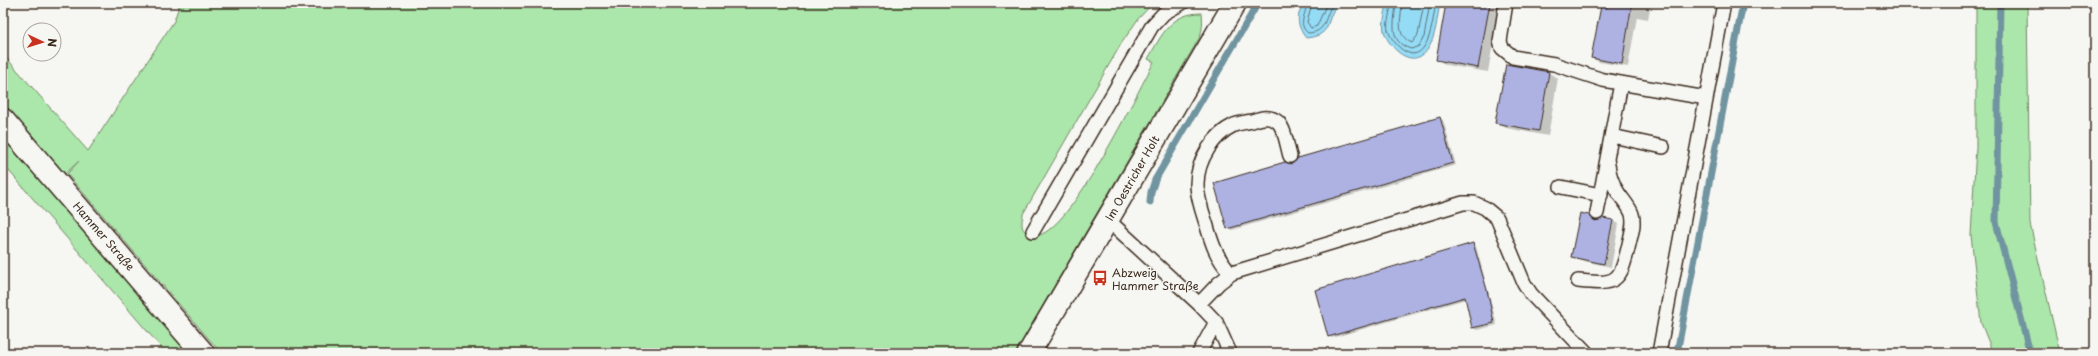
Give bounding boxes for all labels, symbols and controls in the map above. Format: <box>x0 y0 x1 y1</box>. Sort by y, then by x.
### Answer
north arrow <box>22 22 62 62</box>
text: N <box>44 38 61 48</box>
street label: Im Oestricher Holt <box>1101 132 1164 224</box>
street label: Hammer Straße <box>69 198 139 274</box>
place label: Abzweig Hammer Straße <box>1112 264 1199 294</box>
bus stop icon: Abzweig Hammer Straße <box>1091 269 1109 287</box>

